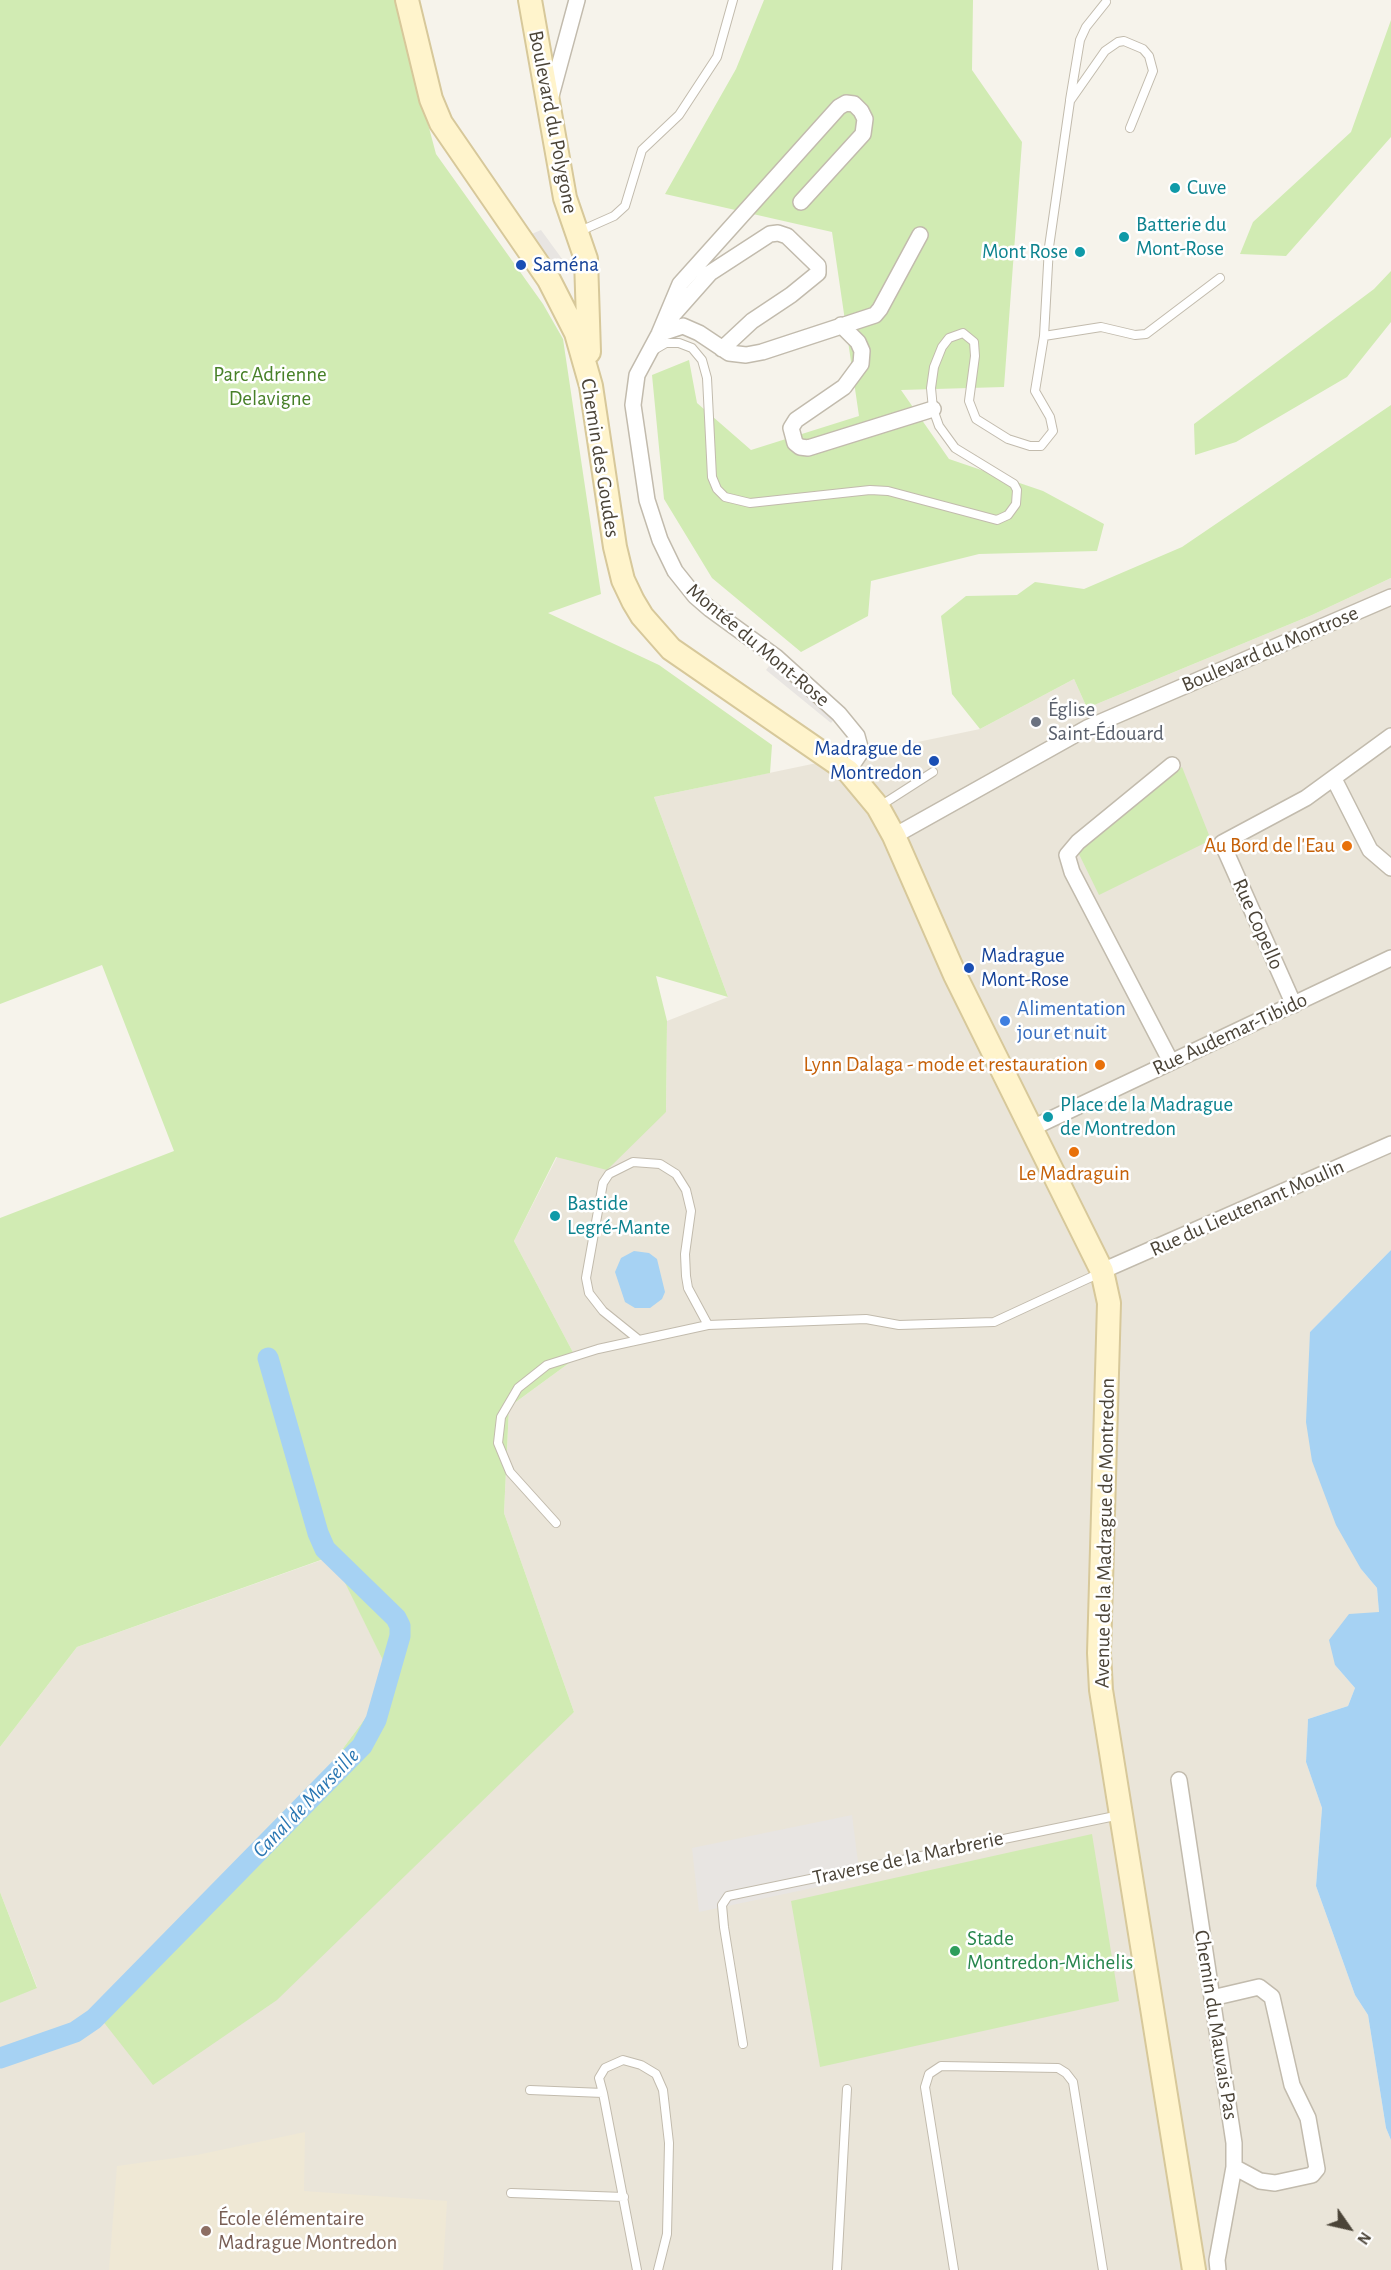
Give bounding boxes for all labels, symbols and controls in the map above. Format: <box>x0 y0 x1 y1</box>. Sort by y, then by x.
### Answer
street label: Boulevard du Polygone <box>523 28 583 216</box>
place label: Cuve <box>1187 175 1226 201</box>
marker: Cuve <box>1168 181 1182 195</box>
place label: Batterie du Mont-Rose <box>1136 212 1226 262</box>
marker: Batterie du Mont-Rose <box>1117 230 1131 244</box>
place label: Mont Rose <box>982 239 1068 265</box>
marker: Mont Rose <box>1073 245 1087 259</box>
place label: Saména <box>533 252 599 278</box>
marker: Saména <box>514 258 528 272</box>
park label: Parc Adrienne Delavigne <box>213 362 327 412</box>
street label: Chemin des Goudes <box>575 377 625 539</box>
street label: Montée du Mont-Rose <box>681 578 835 712</box>
street label: Boulevard du Montrose <box>1178 600 1362 698</box>
place label: Église Saint-Édouard <box>1048 697 1164 747</box>
marker: Église Saint-Édouard <box>1029 715 1043 729</box>
place label: Madrague de Montredon <box>814 736 922 786</box>
marker: Madrague de Montredon <box>927 754 941 768</box>
place label: Au Bord de l'Eau <box>1204 833 1335 859</box>
marker: Au Bord de l'Eau <box>1340 839 1354 853</box>
street label: Rue Copello <box>1227 875 1289 973</box>
place label: Madrague Mont-Rose <box>981 943 1069 993</box>
marker: Madrague Mont-Rose <box>962 961 976 975</box>
street label: Rue Audemar-Tibido <box>1149 987 1311 1081</box>
place label: Alimentation jour et nuit <box>1017 996 1126 1046</box>
marker: Alimentation jour et nuit <box>998 1014 1012 1028</box>
place label: Lynn Dalaga - mode et restauration <box>804 1052 1088 1078</box>
marker: Lynn Dalaga - mode et restauration <box>1093 1058 1107 1072</box>
place label: Place de la Madrague de Montredon <box>1060 1092 1233 1142</box>
marker: Place de la Madrague de Montredon <box>1041 1110 1055 1124</box>
marker: Le Madraguin <box>1067 1145 1081 1159</box>
street label: Rue du Lieutenant Moulin <box>1146 1154 1348 1262</box>
place label: Le Madraguin <box>1018 1161 1130 1187</box>
place label: Bastide Legré-Mante <box>567 1191 670 1241</box>
marker: Bastide Legré-Mante <box>548 1209 562 1223</box>
street label: Avenue de la Madrague de Montredon <box>1090 1378 1120 1688</box>
water label: Canal de Marseille <box>247 1743 365 1863</box>
street label: Traverse de la Marbrerie <box>810 1825 1006 1891</box>
place label: Stade Montredon-Michelis <box>967 1926 1133 1976</box>
street label: Chemin du Mauvais Pas <box>1189 1928 1243 2122</box>
marker: Stade Montredon-Michelis <box>948 1944 962 1958</box>
north arrow <box>1319 2198 1379 2258</box>
place label: École élémentaire Madrague Montredon <box>218 2206 397 2256</box>
marker: École élémentaire Madrague Montredon <box>199 2224 213 2238</box>
text: N <box>1354 2229 1374 2247</box>

